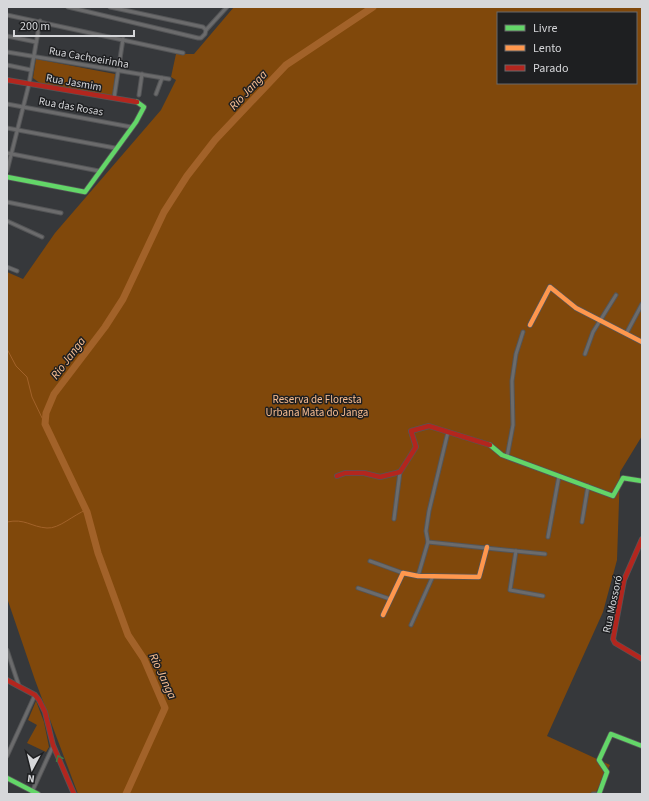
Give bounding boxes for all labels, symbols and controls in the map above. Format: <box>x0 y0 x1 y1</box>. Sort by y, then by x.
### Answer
scale bar <box>14 12 134 38</box>
legend <box>497 12 637 84</box>
text: 200 m <box>20 18 50 35</box>
text: Livre <box>533 20 557 37</box>
text: Lento <box>533 40 562 57</box>
street label: Rua Cachoeirinha <box>48 43 130 72</box>
text: Parado <box>533 60 568 77</box>
water label: Rio Janga <box>225 66 272 114</box>
street label: Rua Jasmim <box>45 70 103 95</box>
street label: Rua das Rosas <box>37 93 105 120</box>
water label: Rio Janga <box>47 333 90 383</box>
park label: Reserva de Floresta Urbana Mata do Janga <box>266 392 368 420</box>
street label: Rua Mossoró <box>599 574 626 634</box>
water label: Rio Janga <box>144 650 181 703</box>
north arrow <box>12 749 52 789</box>
one-way arrow <box>56 755 64 762</box>
text: N <box>26 771 35 786</box>

